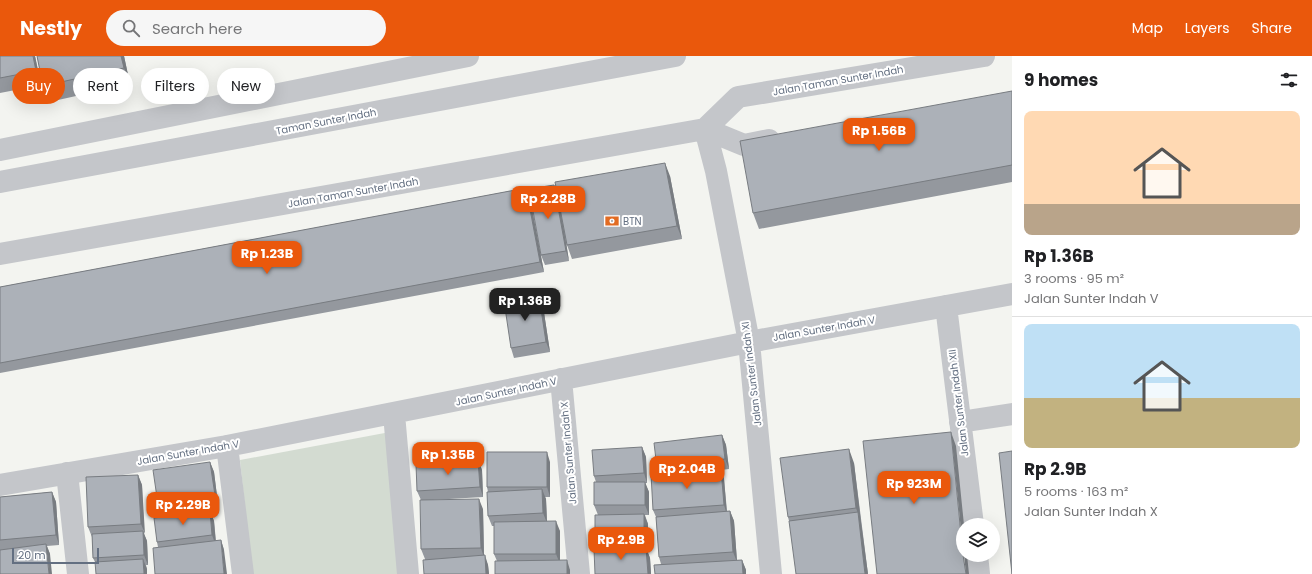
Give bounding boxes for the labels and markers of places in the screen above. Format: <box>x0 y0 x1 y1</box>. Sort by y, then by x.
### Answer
pin: Rp 1.56B <box>838 118 920 152</box>
pin: Rp 2.28B <box>507 186 589 220</box>
bank icon: BTN <box>604 213 620 229</box>
place label: BTN <box>623 214 642 229</box>
pin: Rp 1.23B <box>226 241 308 275</box>
pin: Rp 1.36B <box>484 288 566 322</box>
pin: Rp 1.35B <box>407 442 489 476</box>
pin: Rp 2.04B <box>646 456 728 490</box>
pin: Rp 923M <box>877 471 951 505</box>
pin: Rp 2.29B <box>142 492 224 526</box>
pin: Rp 2.9B <box>584 527 658 561</box>

